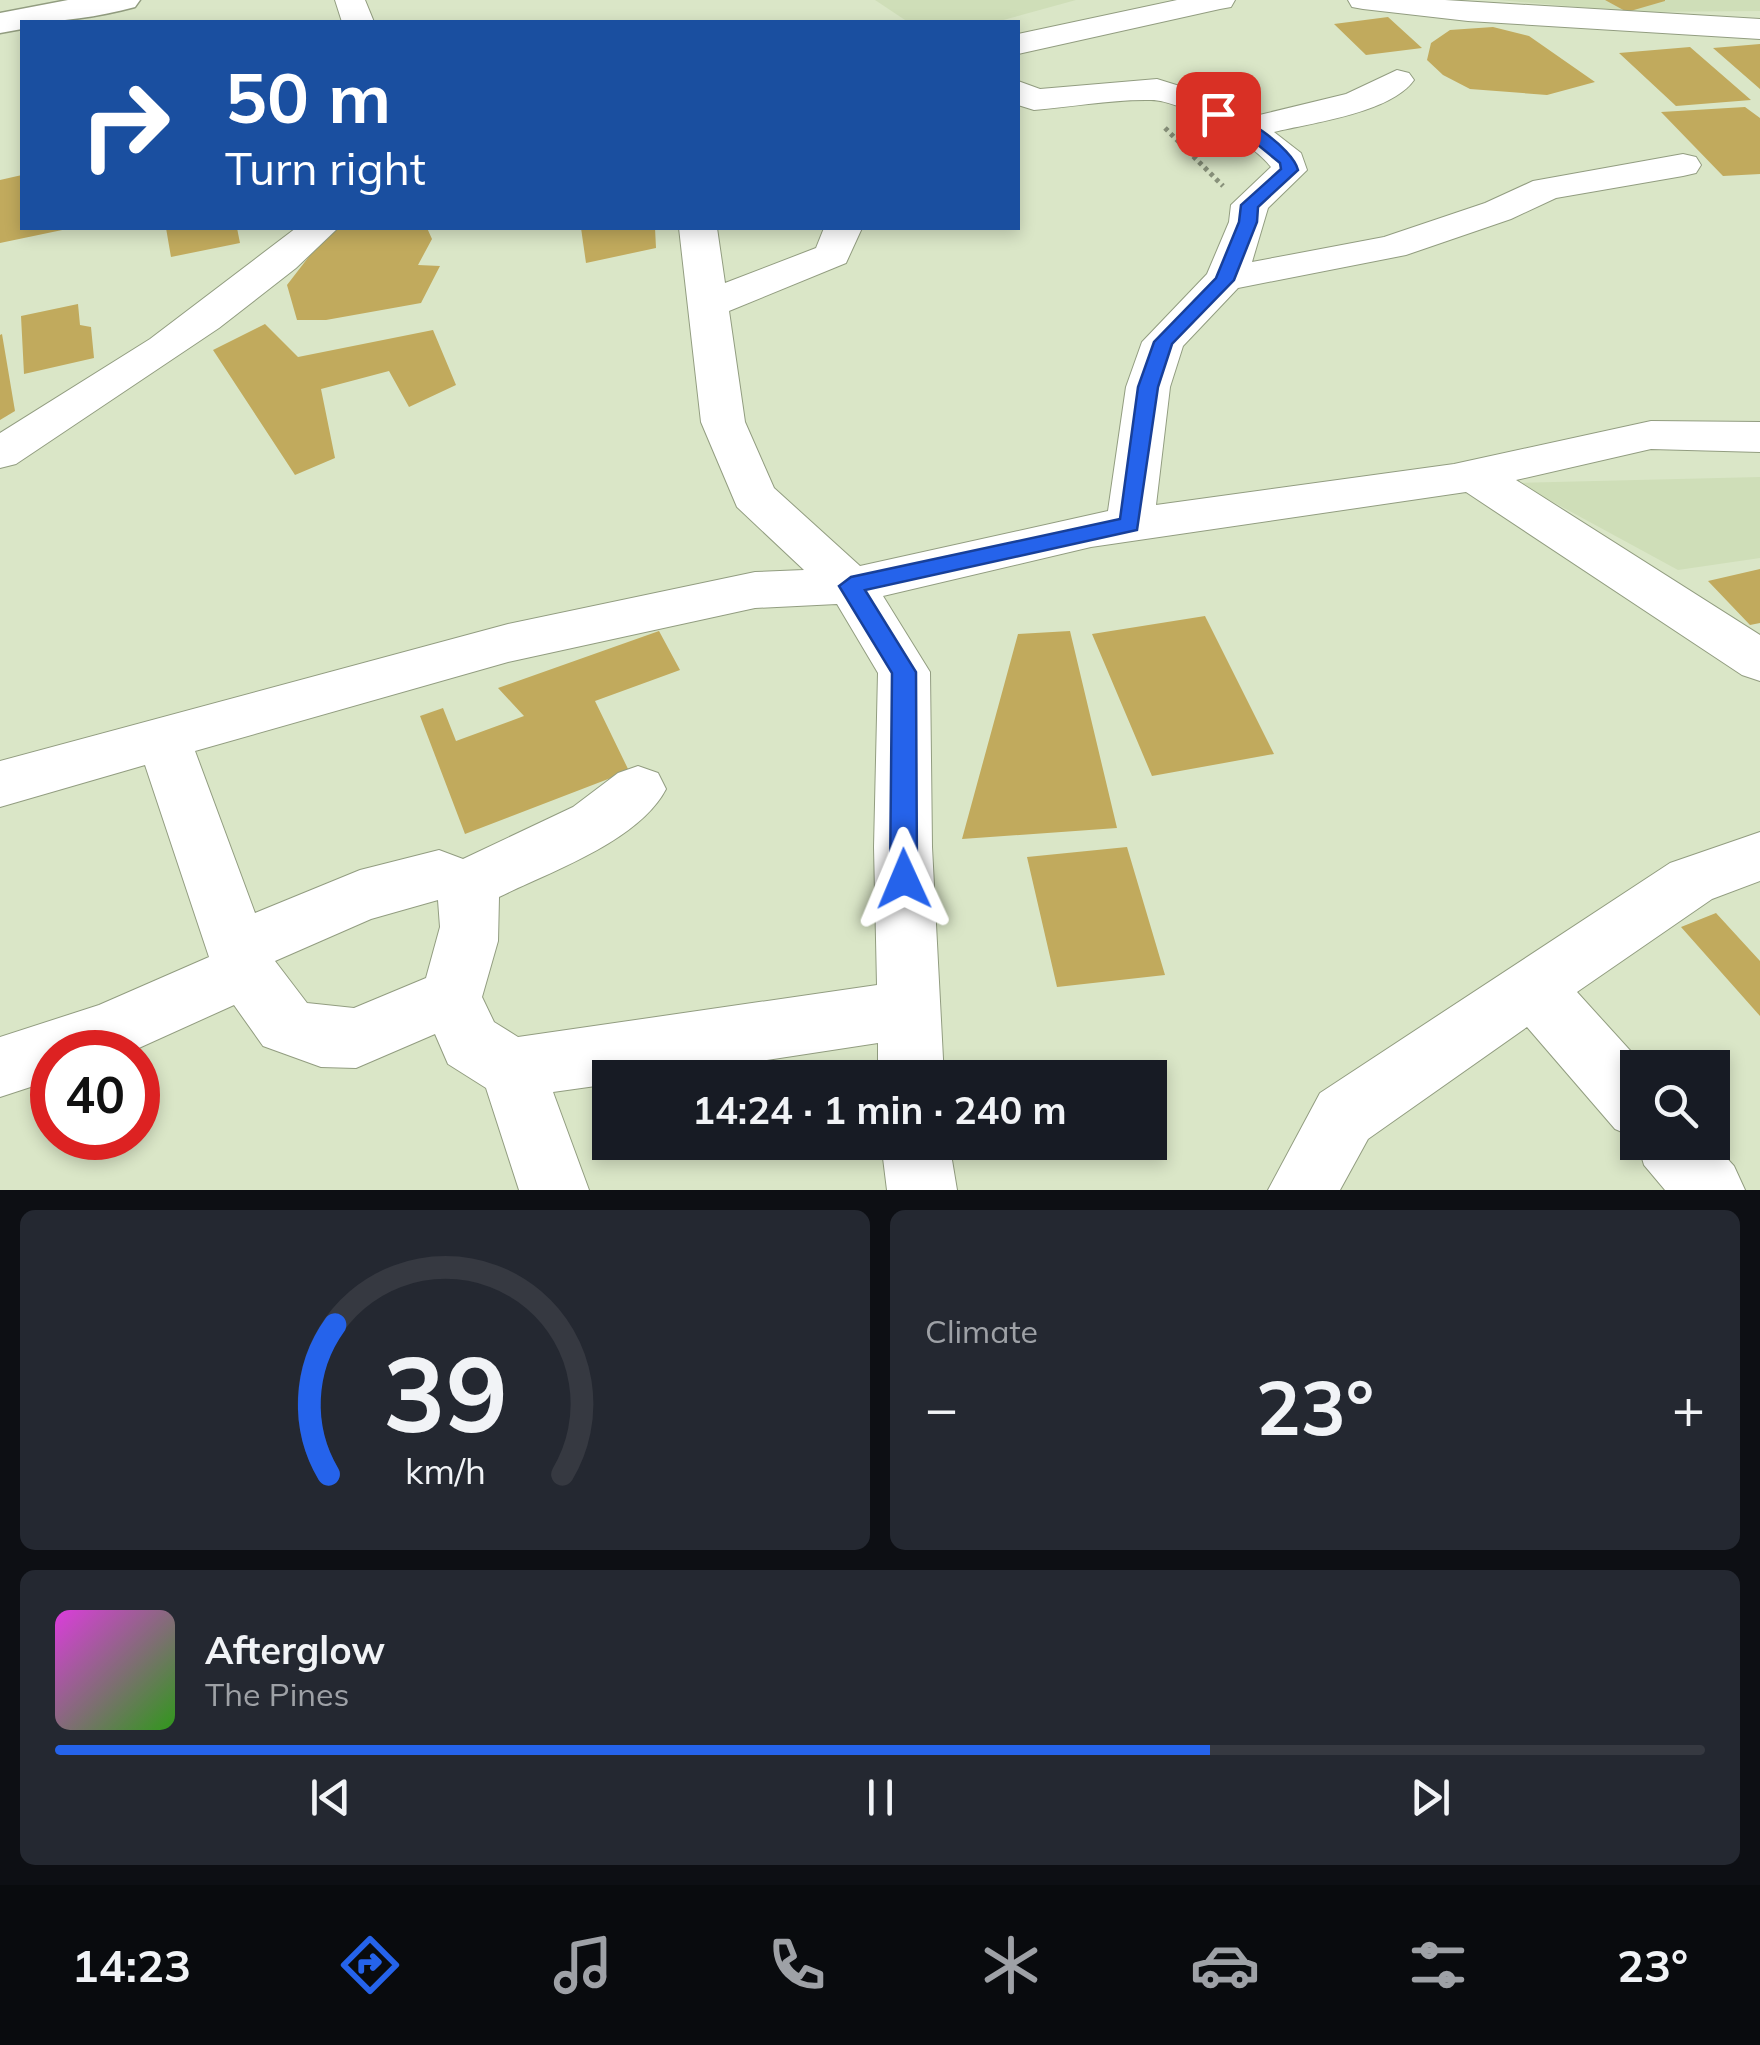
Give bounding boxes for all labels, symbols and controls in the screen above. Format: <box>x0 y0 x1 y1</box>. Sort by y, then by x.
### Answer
text: 50 m <box>225 53 391 141</box>
icon: right <box>60 60 190 190</box>
pin <box>1176 72 1261 157</box>
icon: arrive <box>1191 87 1246 142</box>
text: Turn right <box>225 140 426 196</box>
position arrow <box>852 827 956 931</box>
speed limit sign: 40 <box>30 1030 160 1160</box>
map controls <box>1620 1050 1730 1160</box>
button: search <box>1620 1050 1730 1160</box>
text: 14:24 · 1 min · 240 m <box>692 1086 1067 1134</box>
text: Climate <box>925 1311 1038 1351</box>
text: 39 <box>383 1327 507 1458</box>
text: 23° <box>1256 1360 1374 1454</box>
text: − <box>925 1373 958 1442</box>
text: + <box>1672 1373 1705 1442</box>
text: km/h <box>405 1448 485 1493</box>
text: Afterglow <box>205 1626 385 1674</box>
text: The Pines <box>205 1674 349 1714</box>
icon: previous <box>303 1770 358 1825</box>
icon: pause <box>853 1770 908 1825</box>
icon: next <box>1403 1770 1458 1825</box>
icon: directions <box>335 1930 405 2000</box>
icon: music <box>548 1930 618 2000</box>
icon: phone <box>762 1930 832 2000</box>
icon: climate <box>976 1930 1046 2000</box>
icon: car <box>1190 1930 1260 2000</box>
icon: filters <box>1403 1930 1473 2000</box>
text: 14:23 <box>72 1937 191 1993</box>
text: 23° <box>1617 1937 1688 1993</box>

